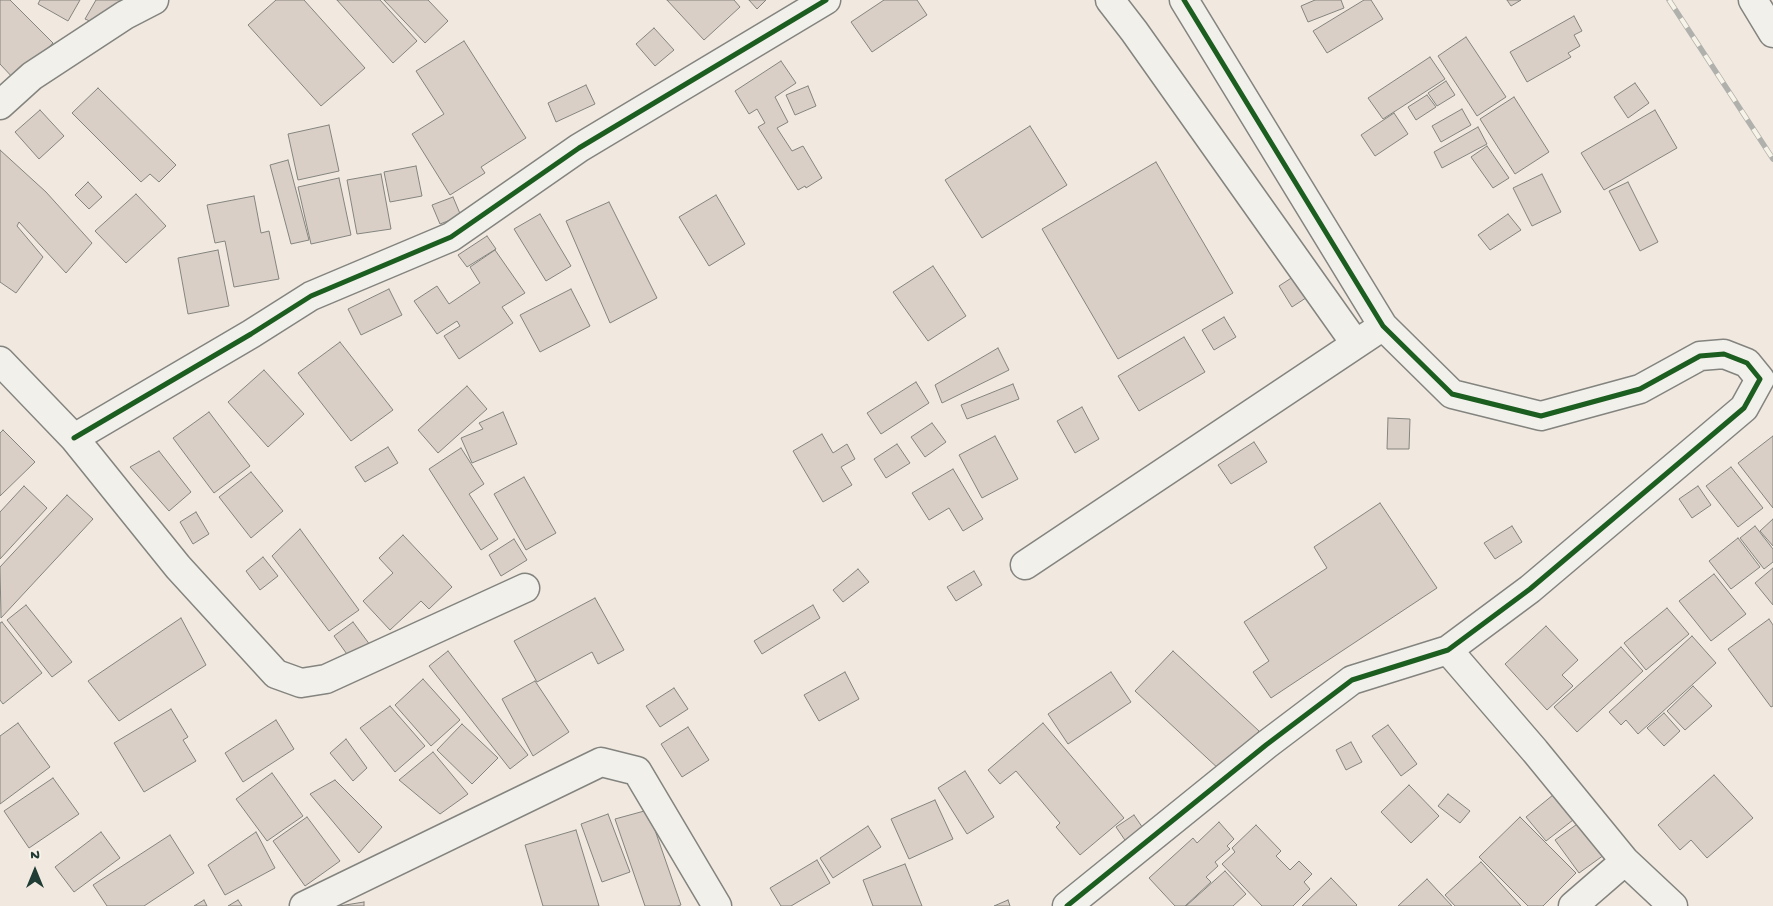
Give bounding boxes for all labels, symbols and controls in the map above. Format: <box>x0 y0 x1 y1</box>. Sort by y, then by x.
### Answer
north arrow <box>10 846 60 896</box>
text: N <box>30 847 40 864</box>

